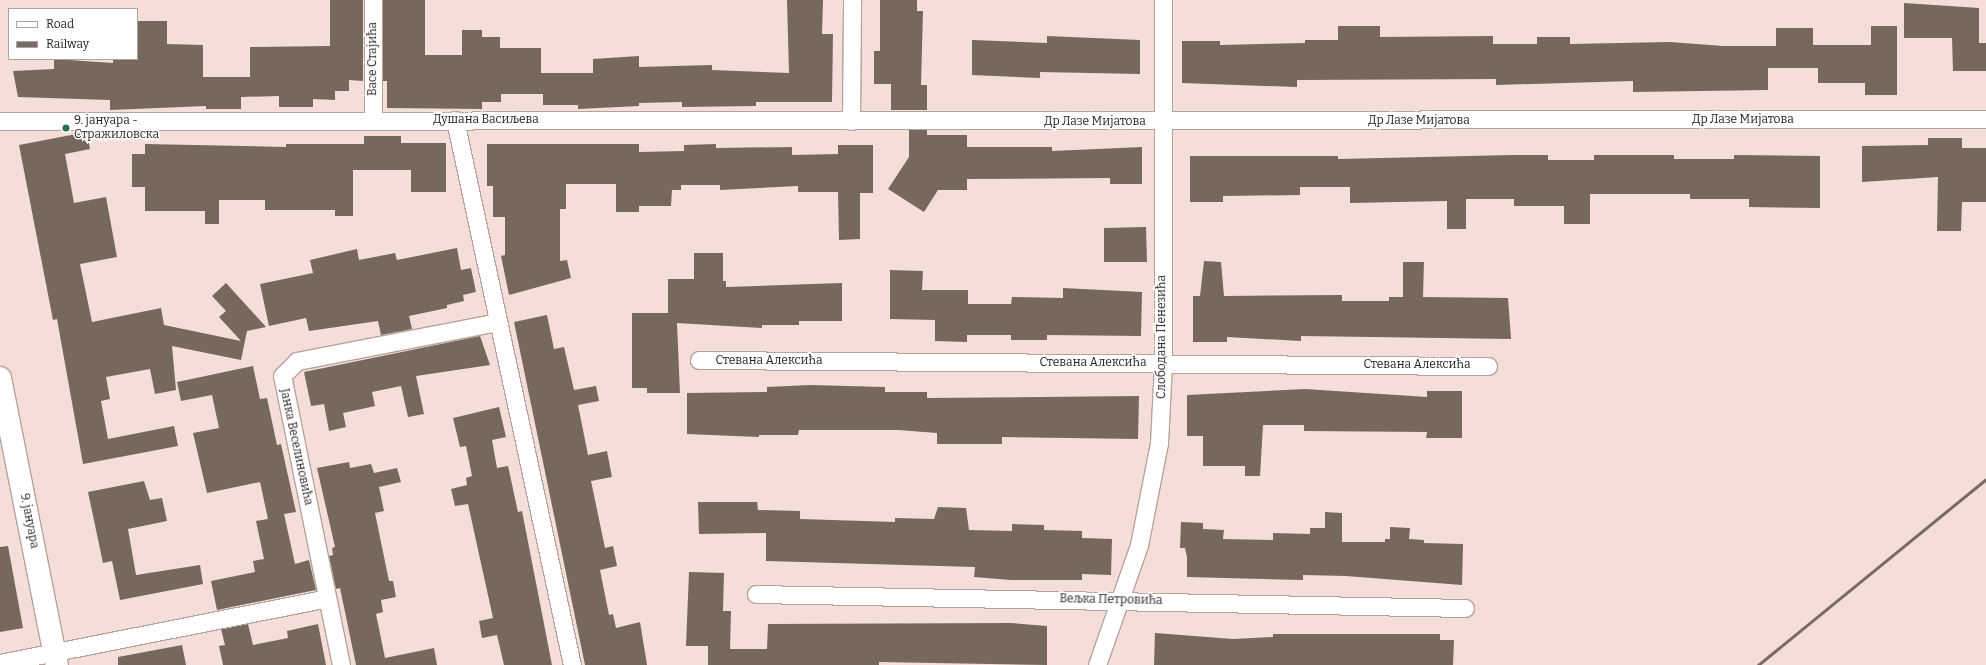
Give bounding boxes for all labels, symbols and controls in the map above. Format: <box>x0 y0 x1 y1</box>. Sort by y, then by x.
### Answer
legend <box>8 8 138 60</box>
text: Road <box>46 17 74 31</box>
street label: Васе Стајића <box>366 22 380 96</box>
text: Railway <box>46 37 89 51</box>
street label: Душана Васиљева <box>433 113 539 127</box>
street label: Др Лазе Мијатова <box>1692 113 1794 127</box>
place label: 9. јануара - Стражиловска <box>74 114 159 142</box>
street label: Др Лазе Мијатова <box>1368 114 1470 128</box>
street label: Др Лазе Мијатова <box>1044 115 1146 129</box>
marker: 9. јануара - Стражиловска <box>61 123 71 133</box>
street label: Слободана Пенезића <box>1155 275 1169 399</box>
street label: Стевана Алексића <box>716 354 822 368</box>
street label: Стевана Алексића <box>1040 356 1146 370</box>
street label: Стевана Алексића <box>1364 358 1470 372</box>
street label: Јанка Веселиновића <box>277 387 315 507</box>
street label: 9. јануара <box>17 492 41 550</box>
street label: Вељка Петровића <box>1059 592 1163 608</box>

